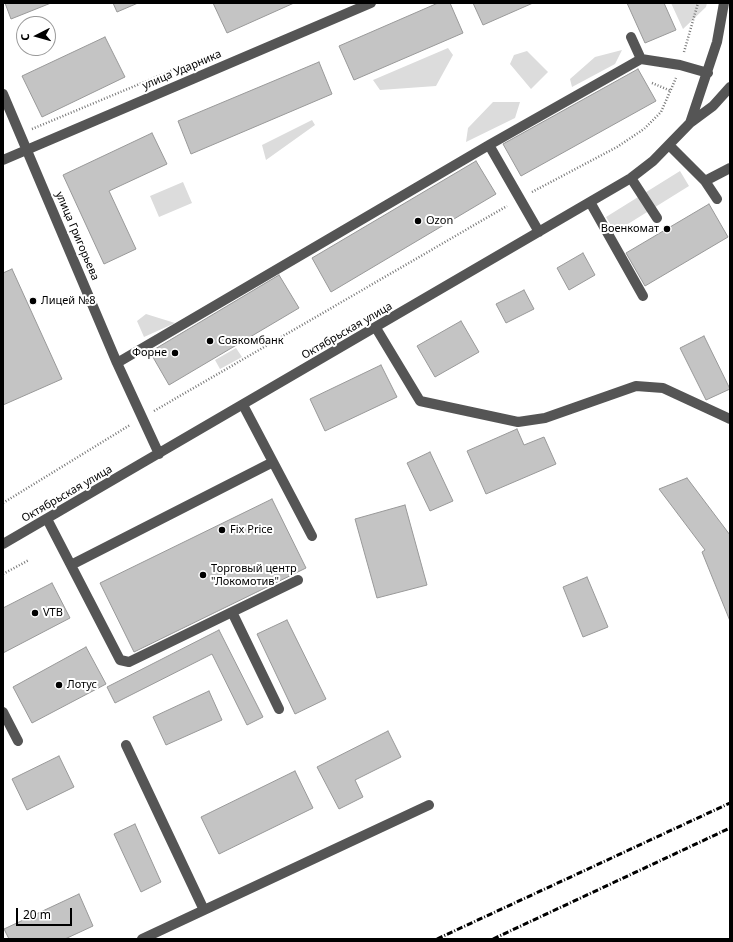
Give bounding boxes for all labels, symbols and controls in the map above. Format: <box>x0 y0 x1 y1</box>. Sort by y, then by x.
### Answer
north arrow <box>16 16 56 56</box>
text: С <box>17 33 32 42</box>
street label: улица Ударника <box>141 47 223 93</box>
street label: улица Григорьева <box>52 190 102 282</box>
place label: Ozon <box>426 214 453 228</box>
marker: Ozon <box>413 216 423 226</box>
place label: Военкомат <box>601 222 659 236</box>
marker: Военкомат <box>662 224 672 234</box>
place label: Лицей №8 <box>41 294 96 308</box>
marker: Лицей №8 <box>28 296 38 306</box>
street label: Октябрьская улица <box>299 300 395 362</box>
place label: Совкомбанк <box>218 334 284 348</box>
marker: Совкомбанк <box>205 336 215 346</box>
place label: Форне <box>132 346 167 360</box>
marker: Форне <box>170 348 180 358</box>
street label: Октябрьская улица <box>19 463 115 525</box>
place label: Fix Price <box>230 523 273 537</box>
marker: Fix Price <box>217 525 227 535</box>
place label: Торговый центр "Локомотив" <box>211 562 297 588</box>
marker: Торговый центр "Локомотив" <box>198 570 208 580</box>
place label: VTB <box>43 606 63 620</box>
marker: VTB <box>30 608 40 618</box>
place label: Лотус <box>67 678 97 692</box>
marker: Лотус <box>54 680 64 690</box>
scale bar <box>18 900 74 926</box>
text: 20 m <box>23 906 51 923</box>

